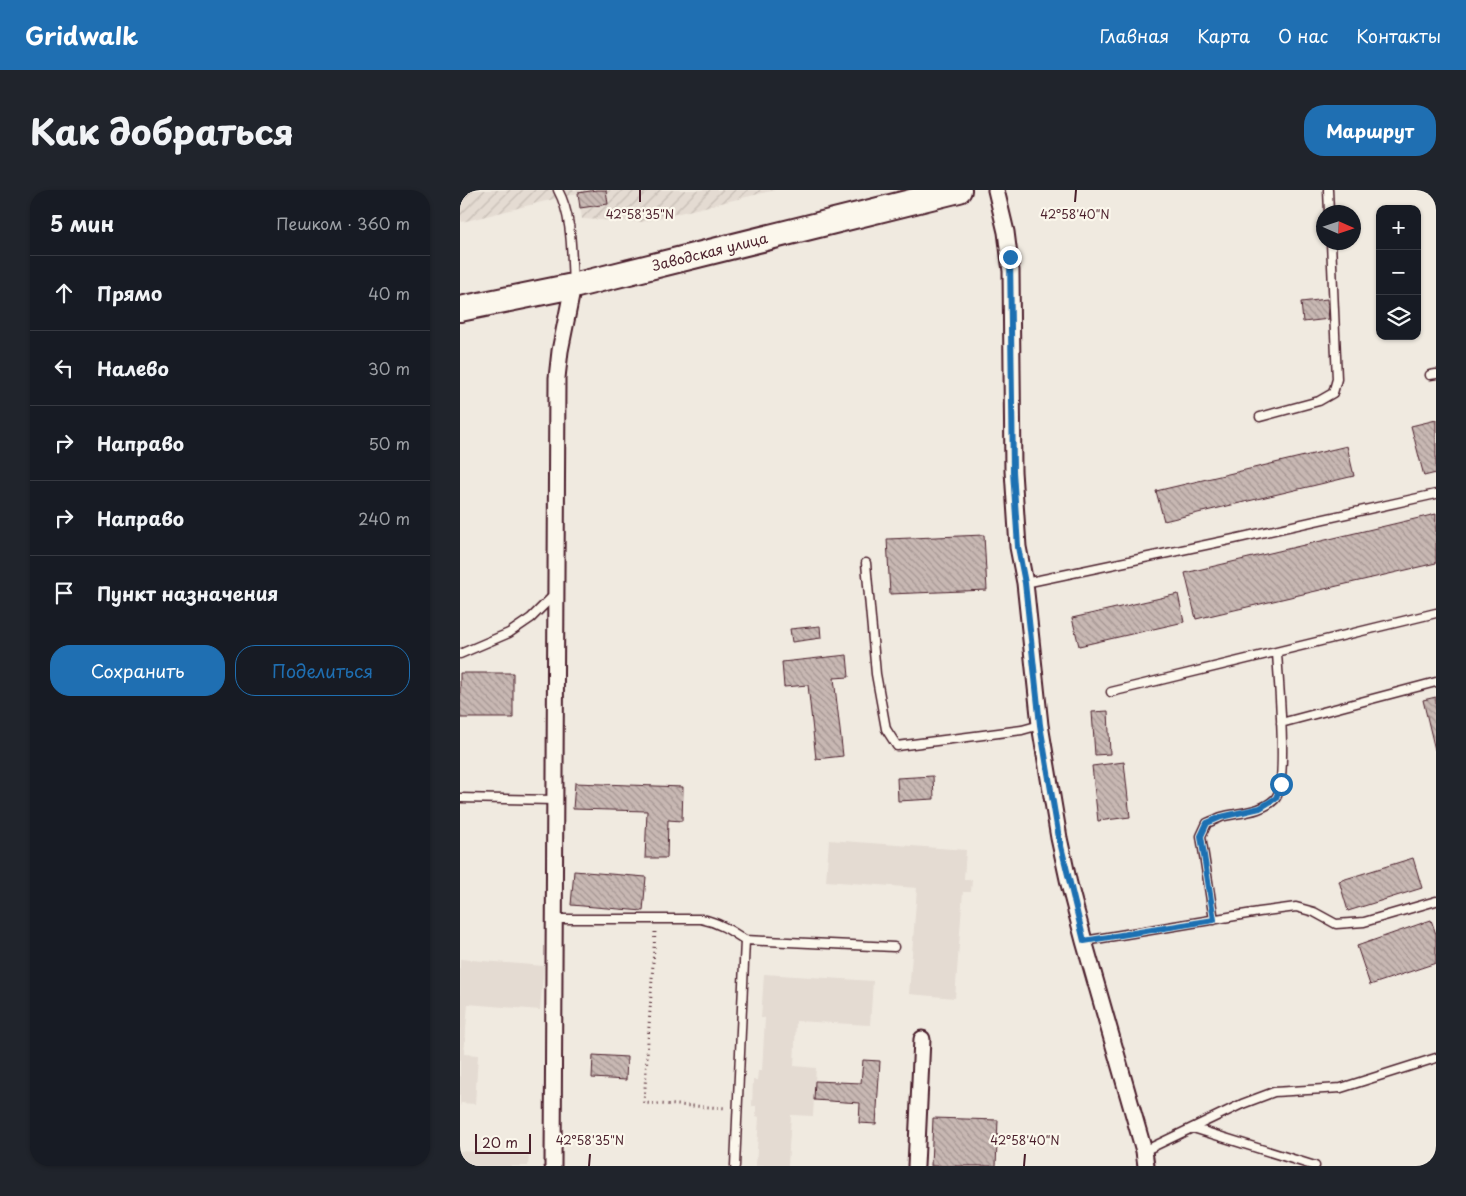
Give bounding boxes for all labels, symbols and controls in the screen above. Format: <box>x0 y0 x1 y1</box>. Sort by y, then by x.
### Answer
text: Gridwalk <box>25 17 138 53</box>
text: Главная <box>1100 22 1169 49</box>
text: Карта <box>1197 22 1250 49</box>
text: О нас <box>1278 22 1328 49</box>
text: Контакты <box>1356 22 1441 49</box>
text: Как добраться <box>30 104 294 157</box>
button: Маршрут <box>1304 105 1436 156</box>
text: 42°58'35"N <box>606 205 674 223</box>
text: 42°58'40"N <box>1040 205 1110 223</box>
north arrow <box>1316 205 1361 250</box>
map controls <box>1376 205 1421 340</box>
button: + <box>1376 205 1421 250</box>
text: 5 мин <box>50 207 114 239</box>
text: Пешком · 360 m <box>276 211 410 235</box>
street label: Заводская улица <box>650 227 770 276</box>
route end <box>999 246 1022 269</box>
button: − <box>1376 250 1421 295</box>
icon: ahead <box>50 279 78 307</box>
text: Прямо <box>97 279 162 307</box>
text: 40 m <box>368 281 410 305</box>
button: layers <box>1376 295 1421 340</box>
icon: left <box>50 354 78 382</box>
text: Налево <box>97 354 169 382</box>
text: 30 m <box>368 356 410 380</box>
icon: right <box>50 429 78 457</box>
text: Направо <box>97 429 184 457</box>
text: 50 m <box>369 431 410 455</box>
icon: right <box>50 504 78 532</box>
text: Направо <box>97 504 184 532</box>
text: 240 m <box>358 506 410 530</box>
icon: arrive <box>50 579 78 607</box>
text: Пункт назначения <box>97 579 278 607</box>
button: Сохранить <box>50 645 225 696</box>
button: Поделиться <box>235 645 410 696</box>
route start <box>1270 773 1293 796</box>
scale bar <box>475 1131 531 1154</box>
text: 42°58'35"N <box>556 1131 624 1149</box>
text: 42°58'40"N <box>990 1131 1060 1149</box>
text: 20 m <box>482 1132 518 1153</box>

